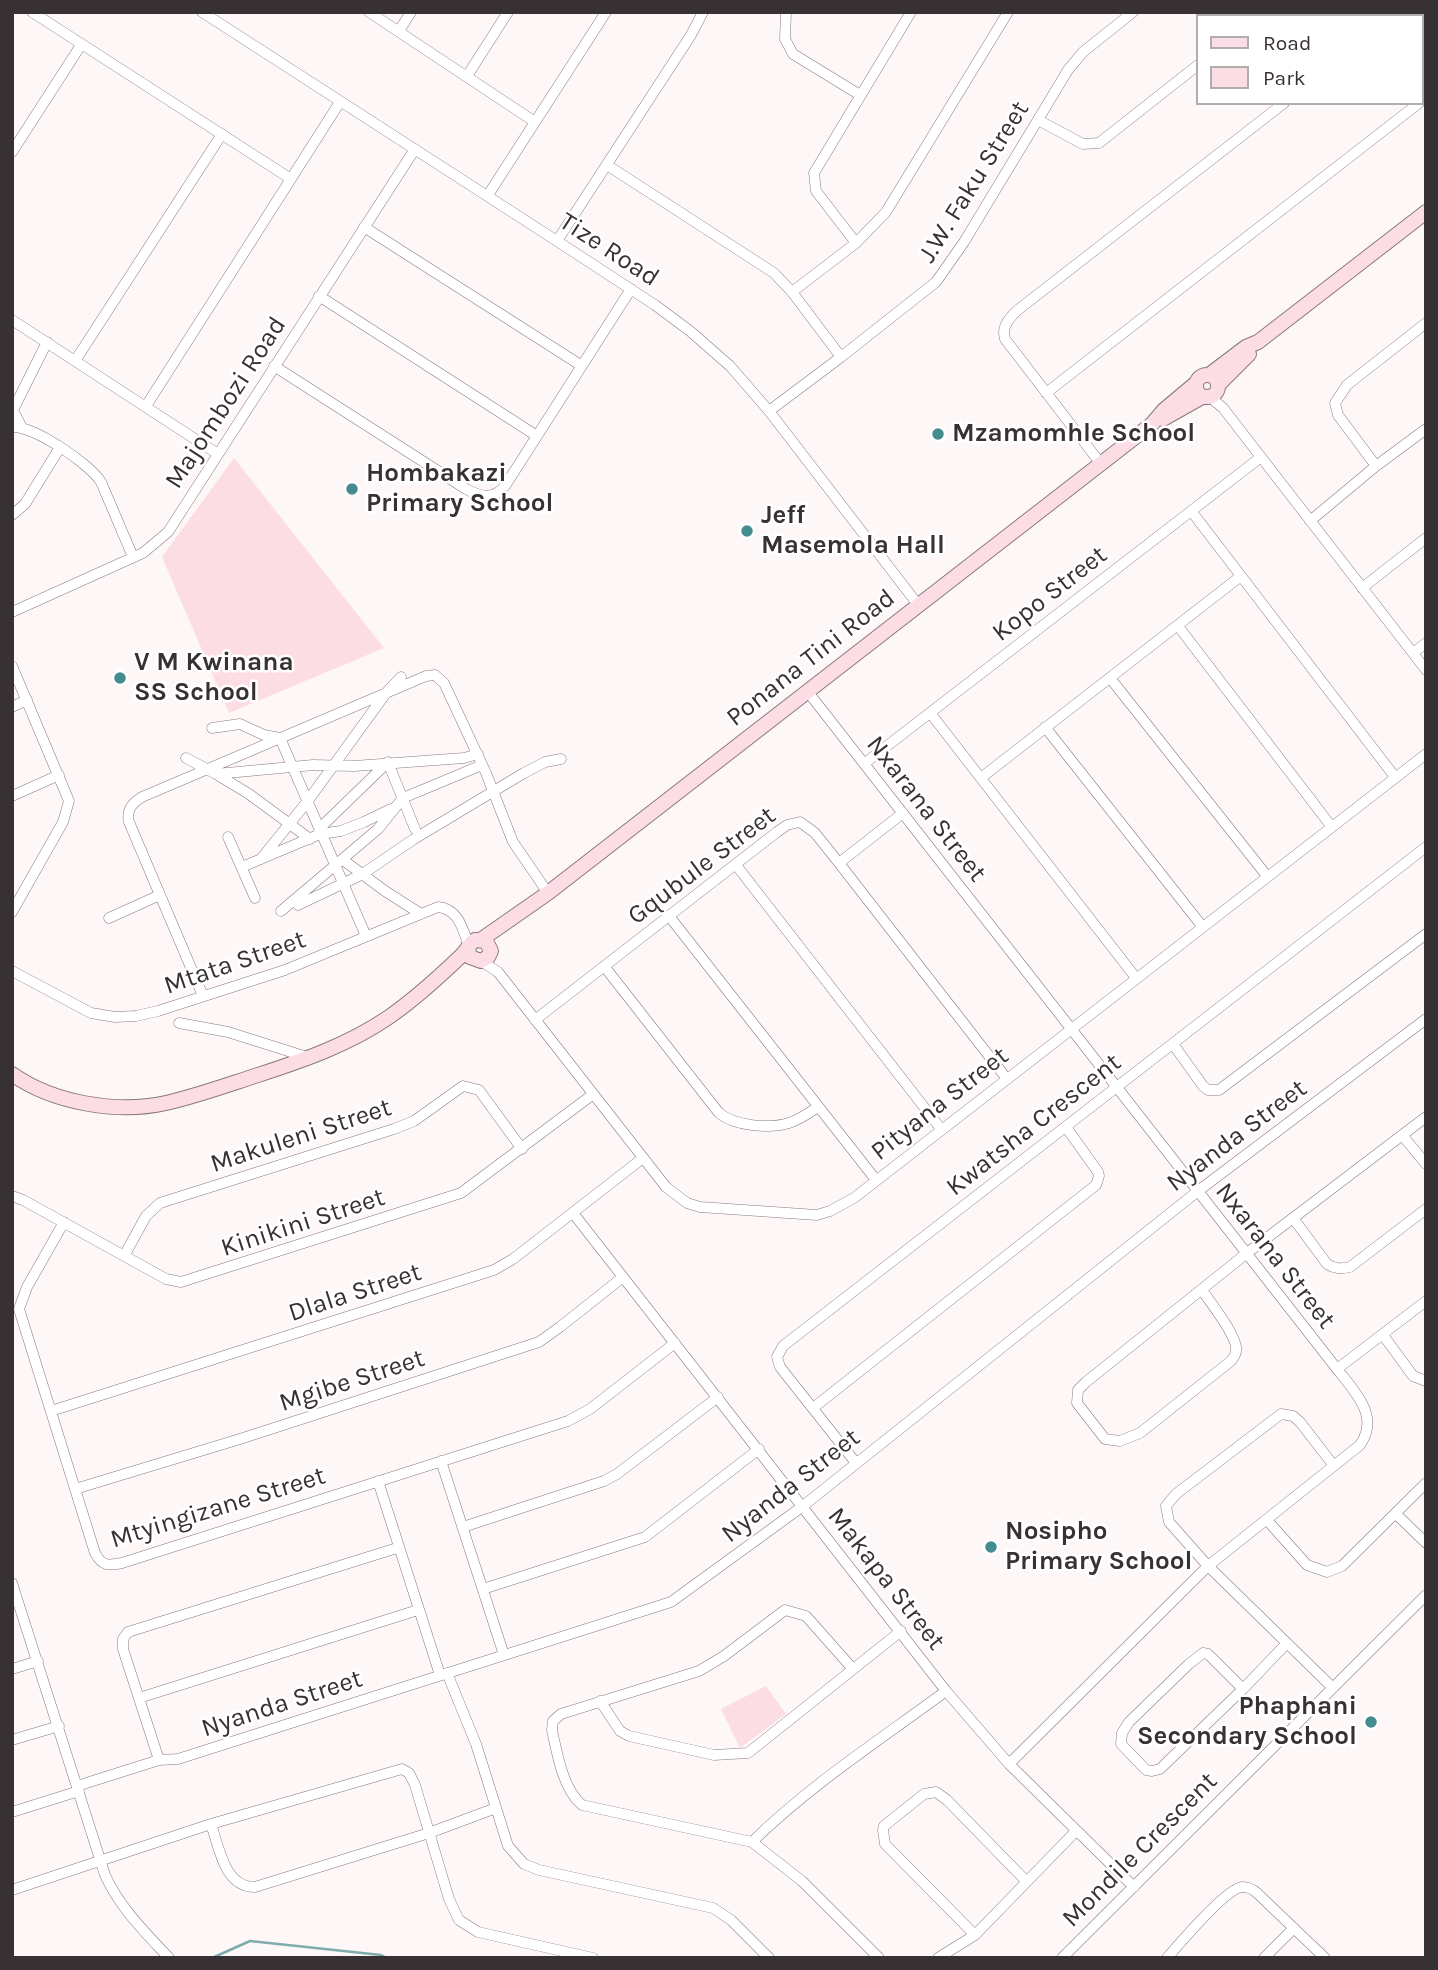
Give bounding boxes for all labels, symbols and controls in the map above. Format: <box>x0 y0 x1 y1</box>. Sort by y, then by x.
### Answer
legend <box>1196 14 1424 105</box>
text: Road <box>1263 31 1311 55</box>
text: Park <box>1263 66 1306 90</box>
street label: J.W. Faku Street <box>912 96 1036 268</box>
street label: Tize Road <box>553 206 665 294</box>
street label: Majombozi Road <box>159 311 293 495</box>
place label: Mzamomhle School <box>952 418 1195 450</box>
marker: Mzamomhle School <box>930 426 946 442</box>
place label: Hombakazi Primary School <box>366 458 553 520</box>
marker: Hombakazi Primary School <box>344 481 360 497</box>
place label: Jeff Masemola Hall <box>761 500 945 562</box>
marker: Jeff Masemola Hall <box>739 523 755 539</box>
street label: Kopo Street <box>986 540 1114 648</box>
street label: Ponana Tini Road <box>721 583 901 733</box>
place label: V M Kwinana SS School <box>134 647 294 708</box>
marker: V M Kwinana SS School <box>112 670 128 686</box>
street label: Nxarana Street <box>859 730 993 888</box>
street label: Gqubule Street <box>622 800 782 932</box>
street label: Mtata Street <box>160 924 310 1002</box>
street label: Pityana Street <box>865 1041 1015 1167</box>
street label: Kwatsha Crescent <box>940 1047 1128 1203</box>
street label: Nyanda Street <box>1161 1073 1313 1199</box>
street label: Makuleni Street <box>207 1092 395 1180</box>
street label: Nxarana Street <box>1208 1177 1342 1335</box>
street label: Kinikini Street <box>217 1182 389 1264</box>
street label: Dlala Street <box>285 1257 425 1329</box>
street label: Mgibe Street <box>275 1343 429 1419</box>
street label: Nyanda Street <box>716 1422 866 1550</box>
street label: Mtyingizane Street <box>107 1460 329 1556</box>
street label: Makapa Street <box>821 1501 951 1657</box>
place label: Nosipho Primary School <box>1005 1516 1192 1578</box>
marker: Nosipho Primary School <box>983 1539 999 1555</box>
street label: Nyanda Street <box>198 1663 366 1745</box>
place label: Phaphani Secondary School <box>1137 1691 1357 1752</box>
marker: Phaphani Secondary School <box>1363 1714 1379 1730</box>
street label: Mondile Crescent <box>1056 1766 1224 1934</box>

